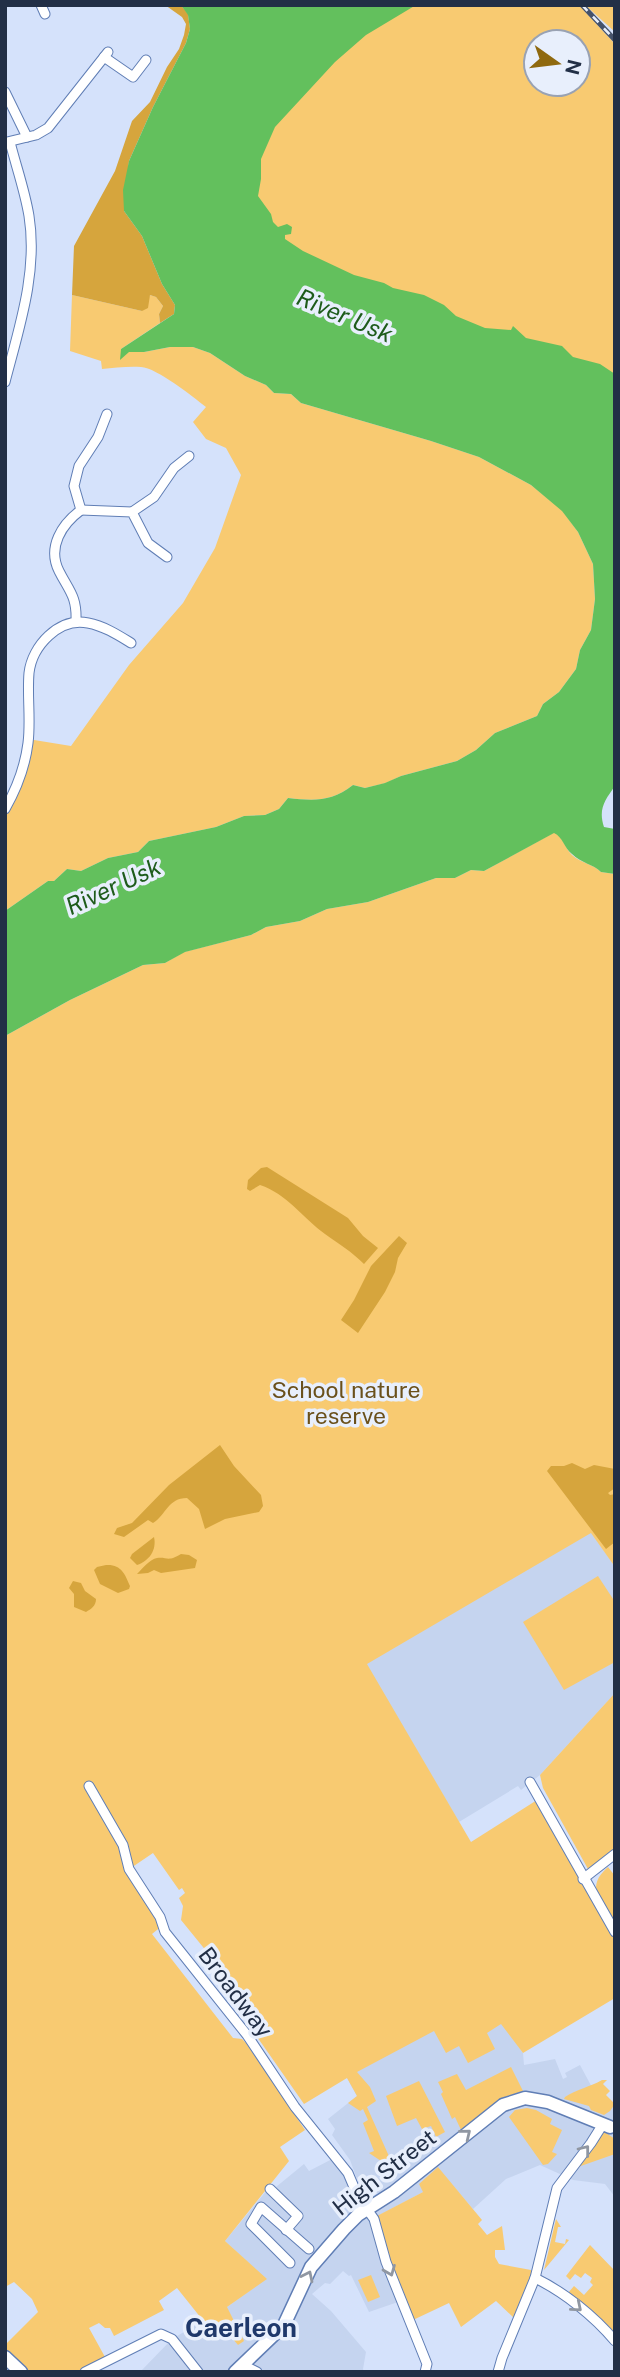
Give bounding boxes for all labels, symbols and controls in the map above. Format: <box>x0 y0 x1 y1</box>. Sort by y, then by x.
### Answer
north arrow <box>522 28 592 98</box>
text: N <box>561 57 586 77</box>
water label: River Usk <box>293 282 397 348</box>
water label: River Usk <box>61 852 165 920</box>
park label: School nature reserve <box>271 1376 421 1429</box>
street label: Broadway <box>193 1942 279 2042</box>
street label: High Street <box>327 2123 441 2221</box>
one-way arrow <box>458 2130 471 2142</box>
one-way arrow <box>577 2146 590 2158</box>
one-way arrow <box>381 2264 395 2276</box>
one-way arrow <box>299 2270 313 2283</box>
one-way arrow <box>569 2299 582 2311</box>
district label: Caerleon <box>185 2312 297 2343</box>

